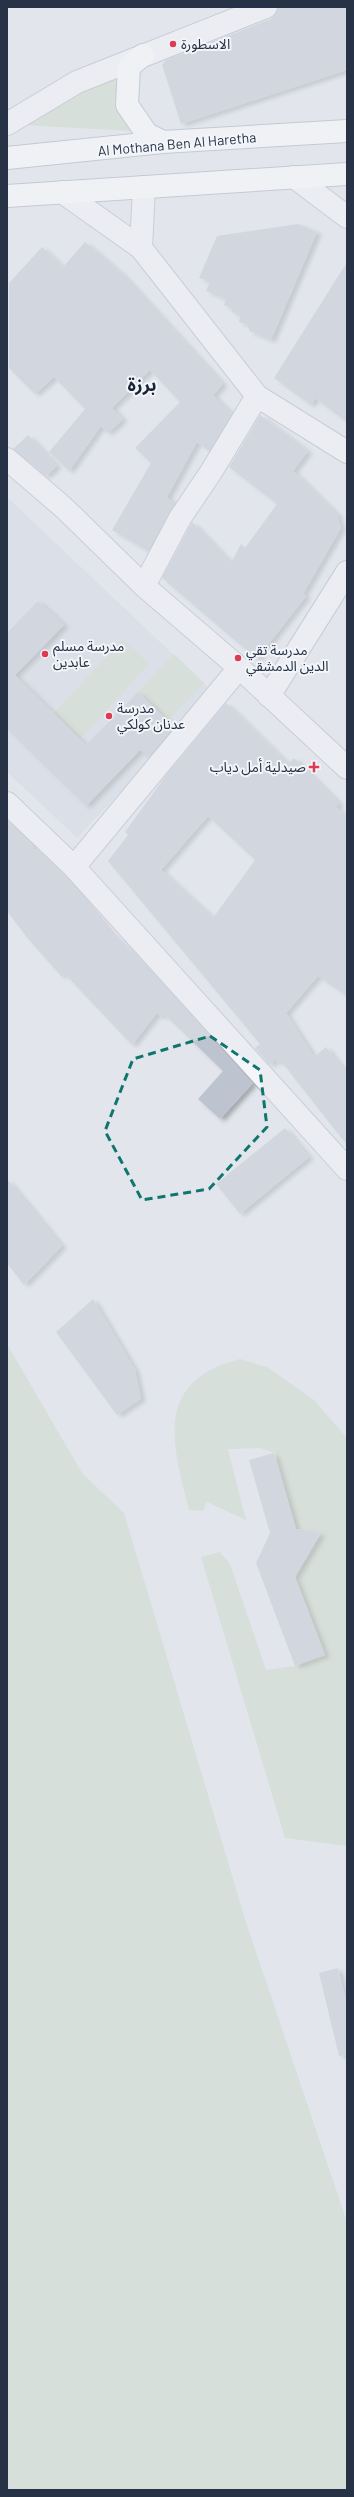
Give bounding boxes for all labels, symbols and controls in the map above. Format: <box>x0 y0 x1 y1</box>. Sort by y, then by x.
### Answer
place label: الاسطورة <box>181 35 230 53</box>
marker: الاسطورة <box>168 39 178 49</box>
street label: Al Mothana Ben Al Haretha <box>97 128 257 159</box>
district label: برزة <box>128 373 156 396</box>
place label: مدرسة مسلم عابدين <box>53 637 124 671</box>
place label: مدرسة تقي الدين الدمشقي <box>246 641 329 677</box>
marker: مدرسة مسلم عابدين <box>40 649 50 659</box>
marker: مدرسة تقي الدين الدمشقي <box>233 653 243 663</box>
place label: مدرسة عدنان كولكي <box>117 699 185 735</box>
marker: مدرسة عدنان كولكي <box>104 711 114 721</box>
place label: صيدلية أمل دياب <box>210 758 306 776</box>
marker: صيدلية أمل دياب <box>309 762 319 772</box>

